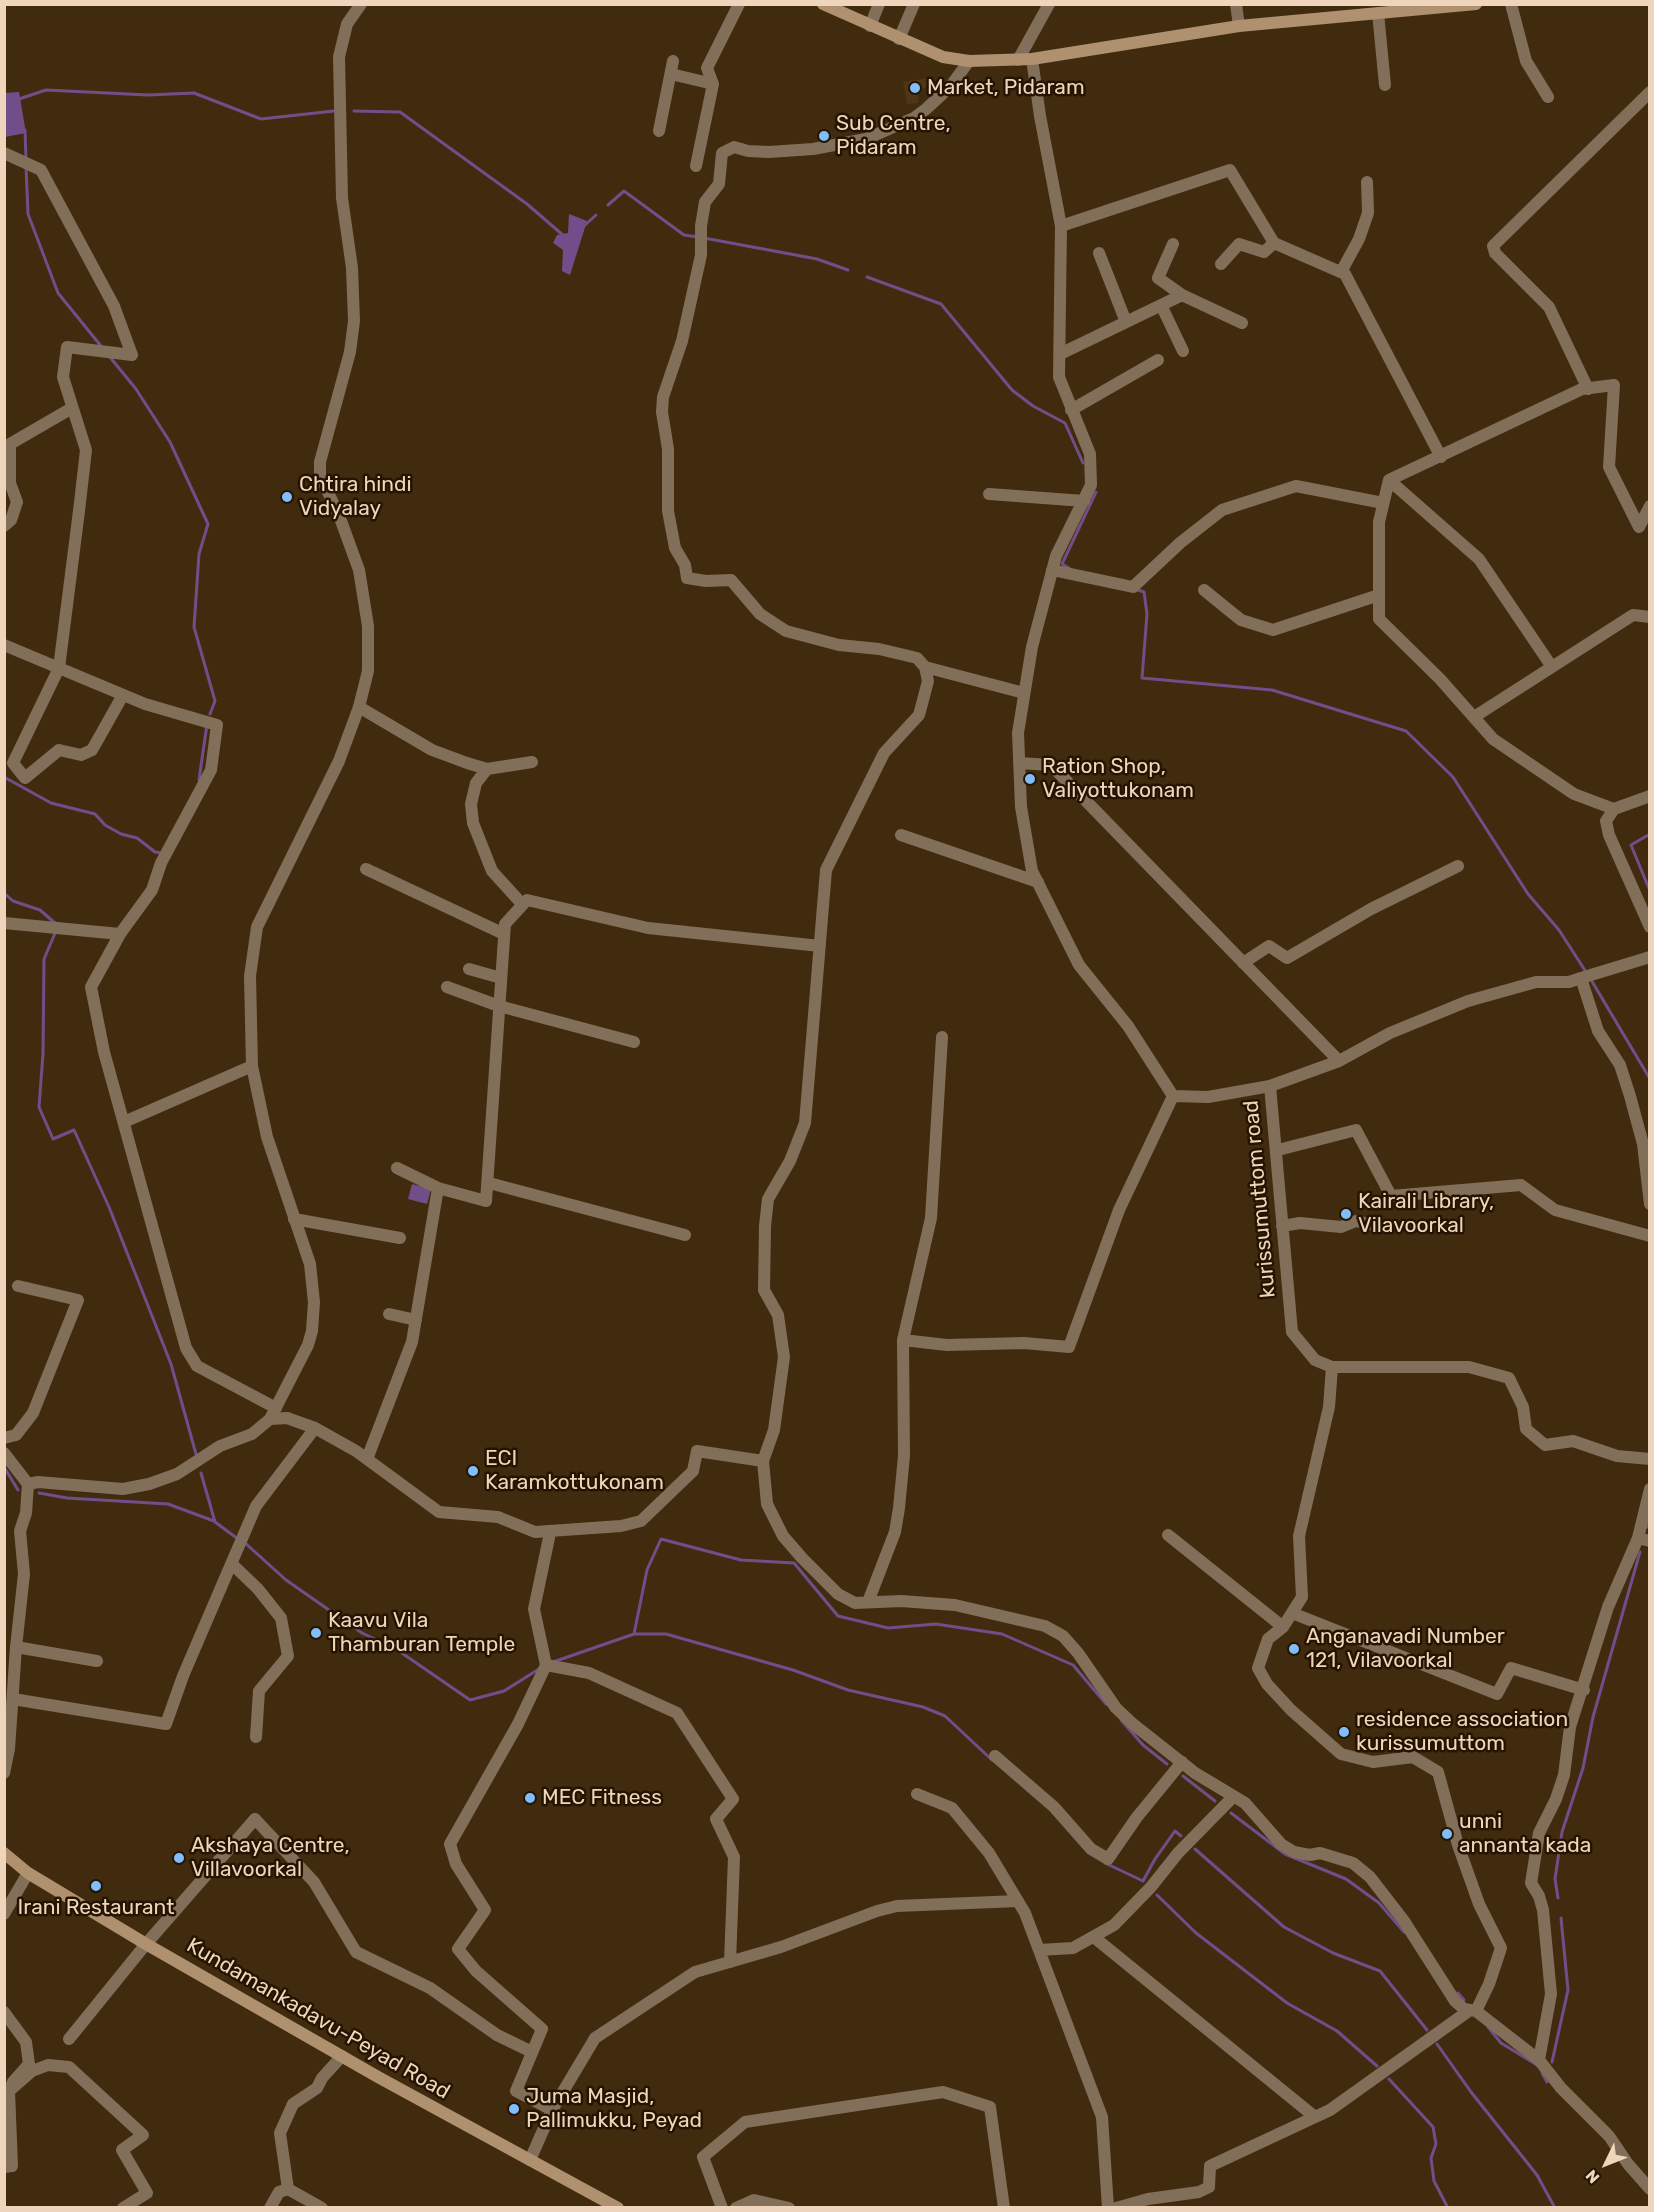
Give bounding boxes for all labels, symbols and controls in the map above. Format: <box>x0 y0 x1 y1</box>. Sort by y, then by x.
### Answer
place label: Market, Pidaram <box>927 75 1085 101</box>
marker: Market, Pidaram <box>908 81 922 95</box>
place label: Sub Centre, Pidaram <box>836 111 951 161</box>
marker: Sub Centre, Pidaram <box>817 129 831 143</box>
place label: Chtira hindi Vidyalay <box>299 472 412 522</box>
marker: Chtira hindi Vidyalay <box>280 490 294 504</box>
place label: Ration Shop, Valiyottukonam <box>1042 754 1194 804</box>
marker: Ration Shop, Valiyottukonam <box>1023 772 1037 786</box>
street label: kurissumuttom road <box>1239 1099 1281 1299</box>
place label: Kairali Library, Vilavoorkal <box>1358 1189 1494 1239</box>
marker: Kairali Library, Vilavoorkal <box>1339 1207 1353 1221</box>
place label: ECI Karamkottukonam <box>485 1446 664 1496</box>
marker: ECI Karamkottukonam <box>466 1464 480 1478</box>
place label: Kaavu Vila Thamburan Temple <box>328 1608 515 1658</box>
place label: Anganavadi Number 121, Vilavoorkal <box>1306 1624 1505 1674</box>
marker: Kaavu Vila Thamburan Temple <box>309 1626 323 1640</box>
marker: Anganavadi Number 121, Vilavoorkal <box>1287 1642 1301 1656</box>
place label: residence association kurissumuttom <box>1356 1707 1568 1757</box>
marker: residence association kurissumuttom <box>1337 1725 1351 1739</box>
place label: MEC Fitness <box>542 1785 662 1811</box>
marker: MEC Fitness <box>523 1791 537 1805</box>
place label: unni annanta kada <box>1459 1809 1591 1859</box>
marker: unni annanta kada <box>1440 1827 1454 1841</box>
place label: Akshaya Centre, Villavoorkal <box>191 1833 350 1883</box>
marker: Akshaya Centre, Villavoorkal <box>172 1851 186 1865</box>
marker: Irani Restaurant <box>89 1879 103 1893</box>
place label: Irani Restaurant <box>18 1895 174 1921</box>
street label: Kundamankadavu-Peyad Road <box>182 1933 454 2105</box>
place label: Juma Masjid, Pallimukku, Peyad <box>526 2084 702 2134</box>
marker: Juma Masjid, Pallimukku, Peyad <box>507 2102 521 2116</box>
north arrow <box>1576 2134 1636 2194</box>
text: N <box>1582 2166 1603 2187</box>

